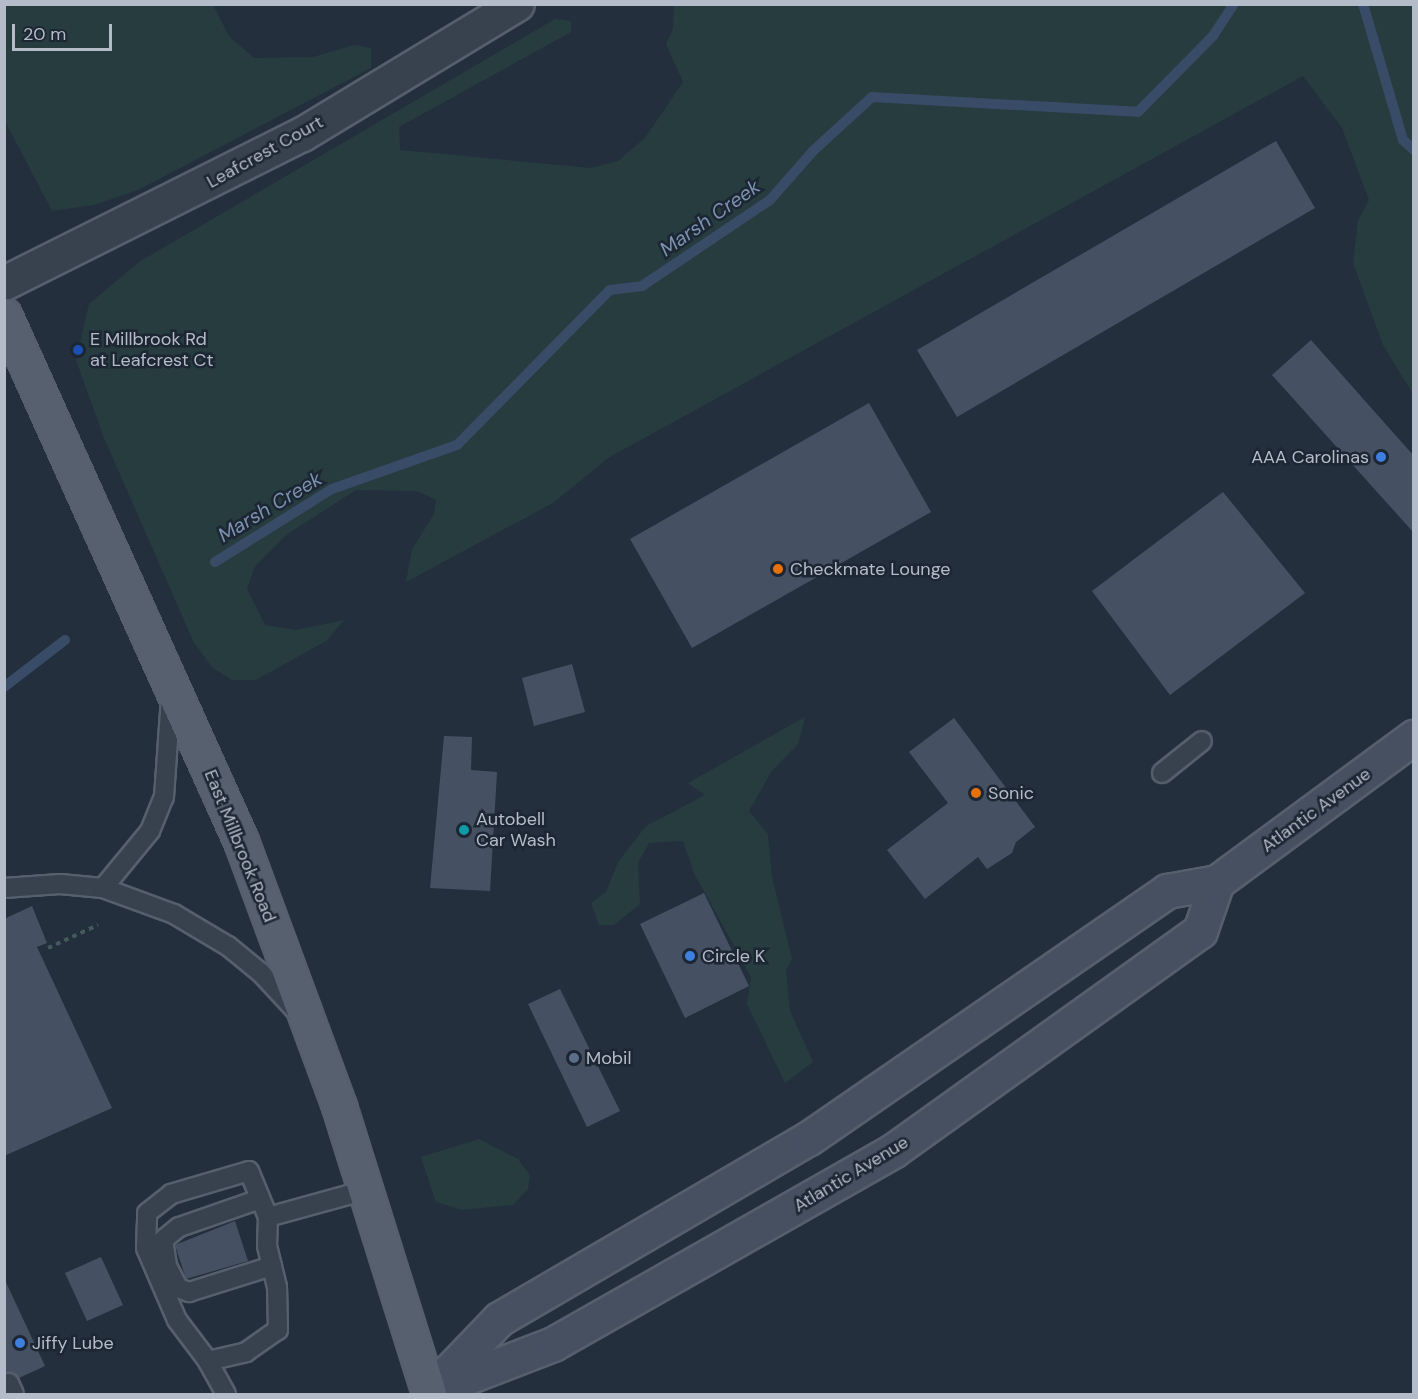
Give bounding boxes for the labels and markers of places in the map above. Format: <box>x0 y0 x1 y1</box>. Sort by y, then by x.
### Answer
place label: E Millbrook Rd at Leafcrest Ct <box>90 329 214 372</box>
marker: E Millbrook Rd at Leafcrest Ct <box>71 343 85 357</box>
place label: AAA Carolinas <box>1251 446 1369 468</box>
marker: AAA Carolinas <box>1374 450 1388 464</box>
place label: Checkmate Lounge <box>790 558 951 580</box>
marker: Checkmate Lounge <box>771 562 785 576</box>
place label: Sonic <box>988 782 1034 804</box>
marker: Sonic <box>969 786 983 800</box>
place label: Autobell Car Wash <box>476 809 556 852</box>
marker: Autobell Car Wash <box>457 823 471 837</box>
place label: Circle K <box>702 945 765 967</box>
marker: Circle K <box>683 949 697 963</box>
place label: Mobil <box>586 1047 631 1069</box>
marker: Mobil <box>567 1051 581 1065</box>
place label: Jiffy Lube <box>32 1332 114 1354</box>
marker: Jiffy Lube <box>13 1336 27 1350</box>

